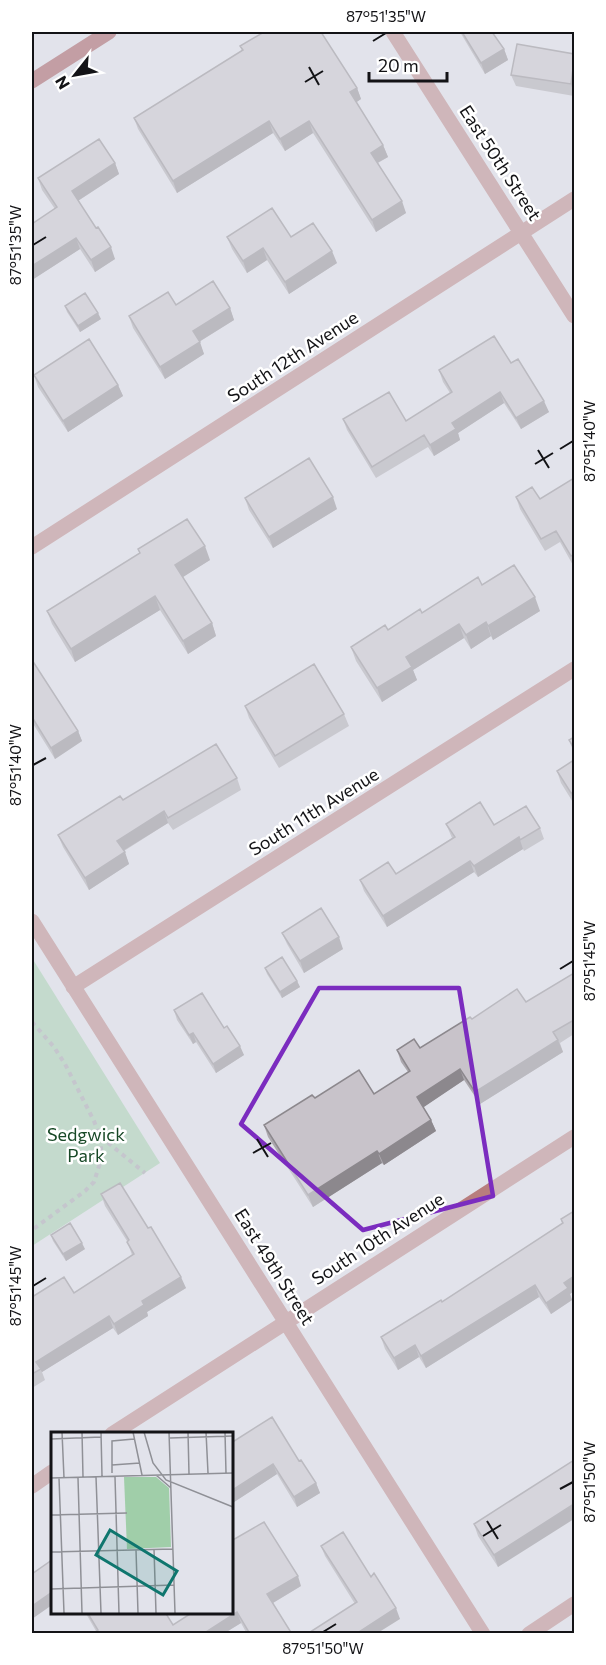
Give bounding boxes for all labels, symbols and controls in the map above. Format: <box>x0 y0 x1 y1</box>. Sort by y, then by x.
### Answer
text: 87°51'35"W <box>346 7 426 25</box>
north arrow <box>45 45 105 105</box>
scale bar <box>369 45 447 83</box>
text: 20 m <box>378 54 419 76</box>
text: N <box>50 73 73 93</box>
street label: East 50th Street <box>455 101 546 224</box>
text: 87°51'35"W <box>6 205 24 285</box>
street label: South 12th Avenue <box>223 306 362 407</box>
text: 87°51'40"W <box>580 400 598 482</box>
text: 87°51'40"W <box>6 724 24 806</box>
street label: South 11th Avenue <box>244 762 382 860</box>
text: 87°51'45"W <box>580 921 598 1001</box>
park label: Sedgwick Park <box>47 1123 125 1166</box>
street label: South 10th Avenue <box>307 1187 448 1289</box>
street label: East 49th Street <box>230 1204 319 1329</box>
text: 87°51'45"W <box>6 1246 24 1326</box>
inset map <box>51 1432 232 1614</box>
text: 87°51'50"W <box>580 1441 598 1523</box>
text: 87°51'50"W <box>282 1639 364 1657</box>

